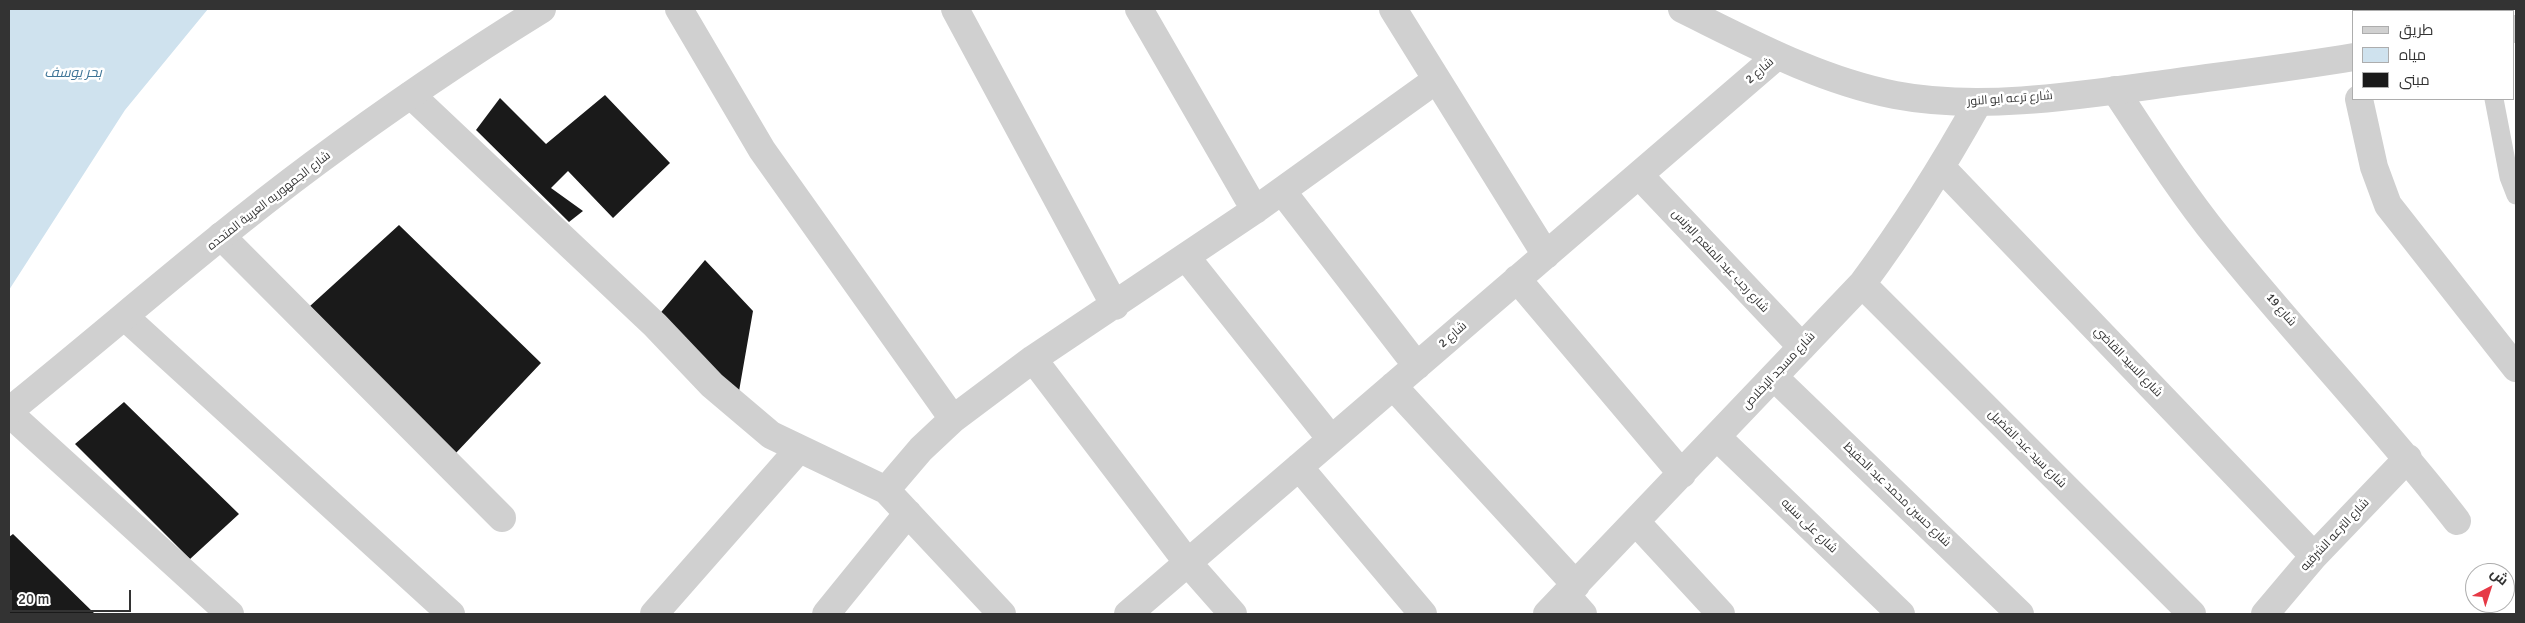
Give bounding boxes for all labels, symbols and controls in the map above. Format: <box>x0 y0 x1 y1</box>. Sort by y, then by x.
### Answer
legend <box>2352 10 2515 100</box>
text: طريق <box>2399 21 2433 39</box>
text: مياه <box>2399 46 2426 64</box>
street label: شارع 2 <box>1743 55 1777 87</box>
water label: بحر يوسف <box>44 65 102 81</box>
text: مبنى <box>2399 71 2430 89</box>
street label: شارع ترعه ابو النور <box>1967 89 2053 109</box>
street label: شارع الجمهوريه العربية المتحده <box>205 148 333 254</box>
street label: شارع رجب عبد المنعم البرنس <box>1668 206 1772 316</box>
street label: شارع 19 <box>2263 291 2299 329</box>
street label: شارع 2 <box>1436 319 1470 351</box>
street label: شارع السيد القاضي <box>2091 324 2165 400</box>
street label: شارع مسجد الإخلاص <box>1740 329 1818 413</box>
street label: شارع سيد عبد الفضيل <box>1985 407 2069 491</box>
street label: شارع حسين محمد عبد الحفيظ <box>1840 440 1954 550</box>
street label: شارع على سنيه <box>1778 496 1840 556</box>
street label: شارع الترعه الشرقيه <box>2298 496 2372 574</box>
north arrow <box>2465 563 2515 613</box>
text: ش <box>2487 565 2512 589</box>
scale bar <box>12 580 134 612</box>
text: 20 m <box>18 590 49 608</box>

